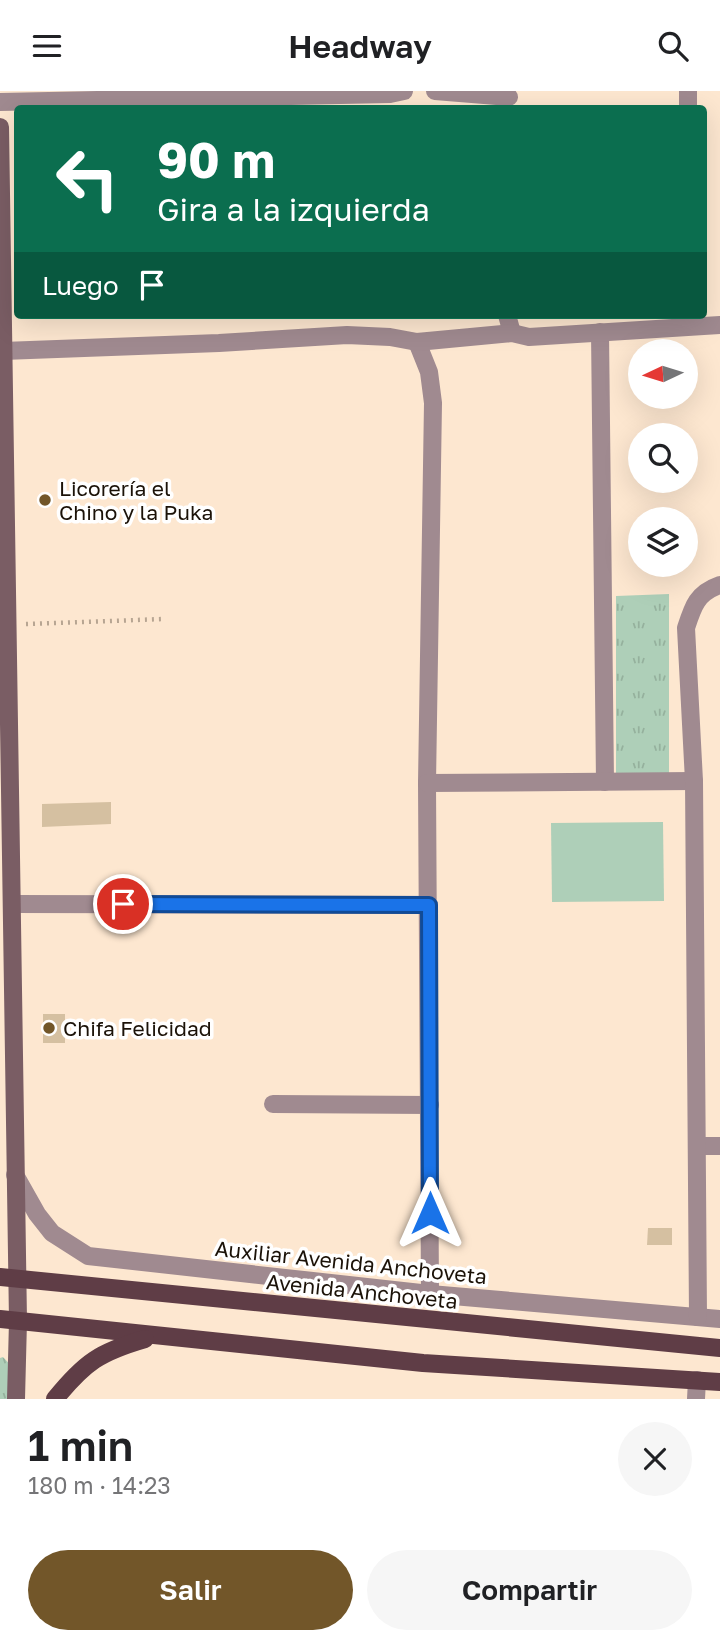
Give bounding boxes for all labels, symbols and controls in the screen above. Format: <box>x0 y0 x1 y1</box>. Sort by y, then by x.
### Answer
icon: menu <box>28 27 66 65</box>
text: Headway <box>288 27 432 65</box>
icon: search <box>654 27 692 65</box>
text: 90 m <box>157 130 275 189</box>
icon: left <box>42 133 133 224</box>
text: Gira a la izquierda <box>157 190 430 228</box>
icon: arrive <box>133 266 171 304</box>
text: Luego <box>42 270 119 301</box>
north arrow <box>628 339 698 409</box>
map controls <box>628 339 698 577</box>
button: search <box>628 423 698 493</box>
place label: Licorería el Chino y la Puka <box>59 475 213 525</box>
marker: Licorería el Chino y la Puka <box>37 492 53 508</box>
button: layers <box>628 507 698 577</box>
pin <box>93 874 153 934</box>
icon: arrive <box>104 885 142 923</box>
place label: Chifa Felicidad <box>63 1015 212 1041</box>
marker: Chifa Felicidad <box>41 1020 57 1036</box>
position arrow <box>393 1176 467 1250</box>
street label: Auxiliar Avenida Anchoveta <box>214 1235 488 1289</box>
street label: Avenida Anchoveta <box>265 1268 459 1314</box>
text: 1 min <box>28 1420 133 1470</box>
button: close <box>618 1422 692 1496</box>
text: 180 m · 14:23 <box>28 1471 171 1499</box>
button: Salir <box>28 1550 353 1630</box>
button: Compartir <box>367 1550 692 1630</box>

